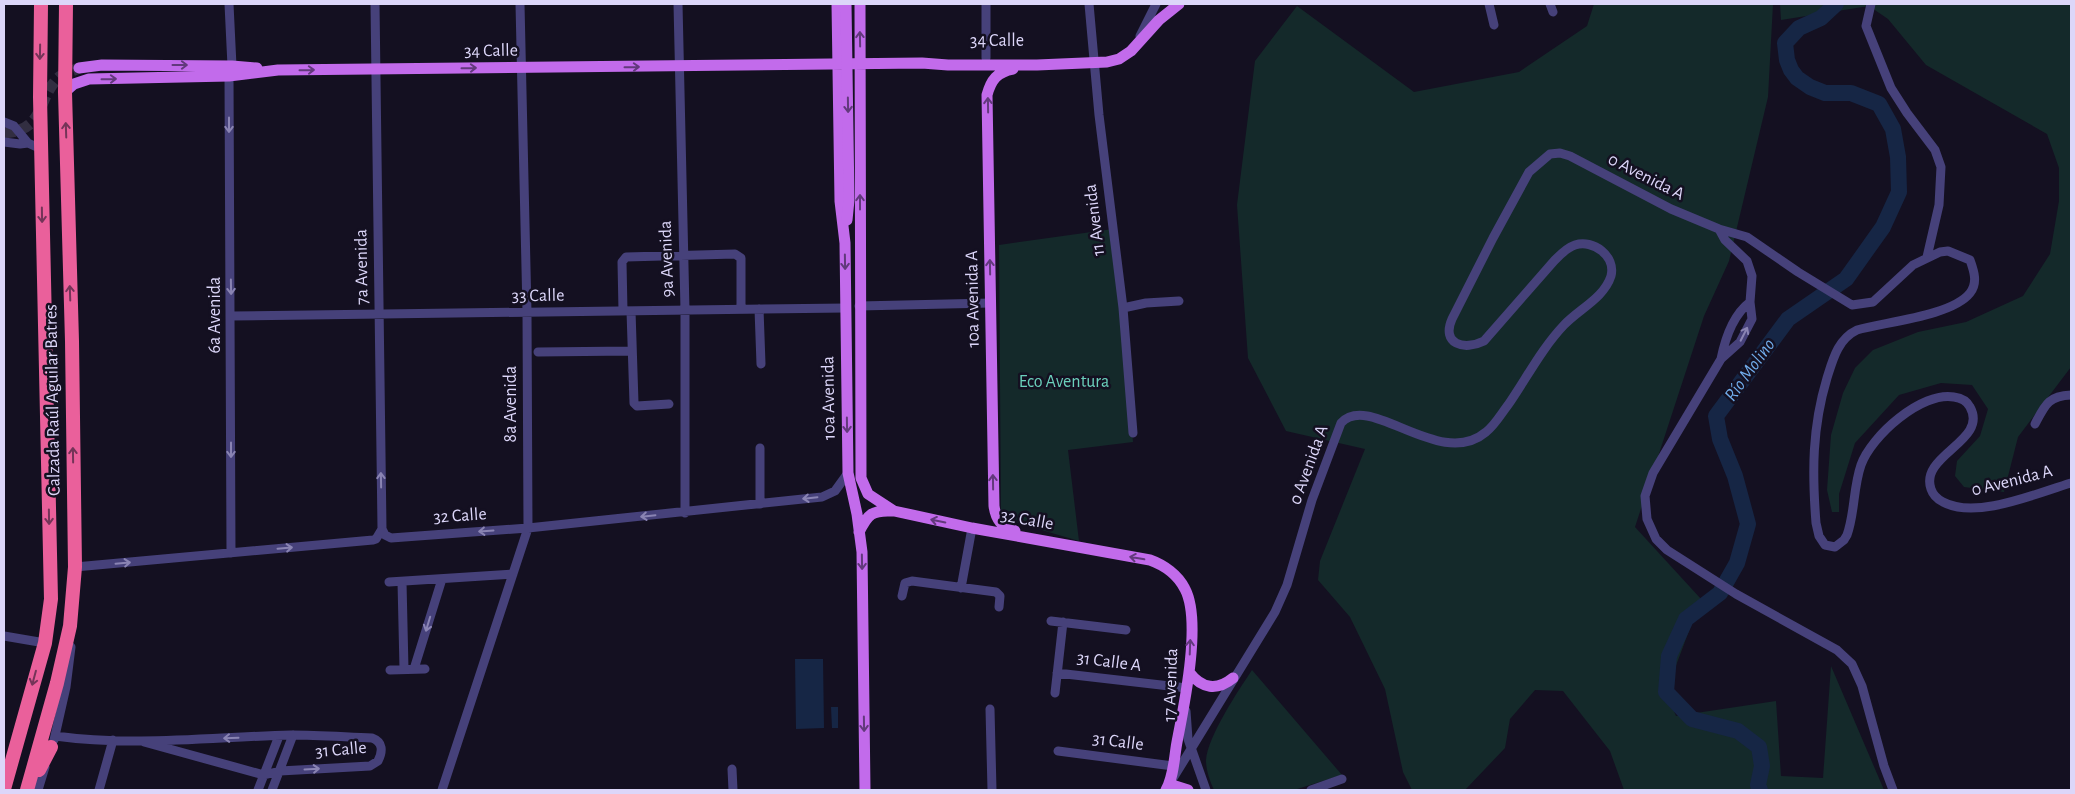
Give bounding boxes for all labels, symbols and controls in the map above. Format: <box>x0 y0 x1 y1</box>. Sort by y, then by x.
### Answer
one-way arrow <box>855 31 865 48</box>
street label: 34 Calle <box>970 32 1024 50</box>
street label: 34 Calle <box>464 42 518 60</box>
one-way arrow <box>35 44 45 60</box>
one-way arrow <box>172 61 188 70</box>
one-way arrow <box>623 62 639 72</box>
one-way arrow <box>461 64 477 73</box>
one-way arrow <box>298 65 314 75</box>
one-way arrow <box>101 74 117 84</box>
one-way arrow <box>843 97 852 113</box>
one-way arrow <box>983 97 992 113</box>
one-way arrow <box>224 116 234 133</box>
one-way arrow <box>61 123 70 139</box>
street label: 0 Avenida A <box>1605 150 1688 204</box>
street label: 11 Avenida <box>1082 183 1108 257</box>
one-way arrow <box>855 194 865 210</box>
one-way arrow <box>38 207 47 223</box>
street label: 9a Avenida <box>657 220 677 298</box>
street label: 7a Avenida <box>352 229 372 305</box>
street label: 10a Avenida A <box>963 250 983 348</box>
one-way arrow <box>840 254 850 270</box>
one-way arrow <box>985 260 995 276</box>
street label: 6a Avenida <box>206 277 224 353</box>
one-way arrow <box>226 279 236 295</box>
one-way arrow <box>65 285 75 301</box>
street label: 33 Calle <box>512 287 564 305</box>
street label: Calzada Raúl Aguilar Batres <box>42 304 64 496</box>
one-way arrow <box>1739 327 1749 342</box>
water label: Río Molino <box>1721 335 1779 405</box>
street label: 10a Avenida <box>819 356 839 440</box>
street label: 8a Avenida <box>502 366 520 442</box>
park label: Eco Aventura <box>1019 373 1109 391</box>
one-way arrow <box>842 416 852 432</box>
street label: 0 Avenida A <box>1286 422 1332 507</box>
one-way arrow <box>226 442 236 458</box>
one-way arrow <box>68 447 78 464</box>
street label: 0 Avenida A <box>1970 462 2055 500</box>
one-way arrow <box>376 472 386 488</box>
one-way arrow <box>989 475 998 491</box>
one-way arrow <box>802 493 818 503</box>
street label: 32 Calle <box>433 505 487 527</box>
street label: 32 Calle <box>999 506 1055 534</box>
one-way arrow <box>44 509 54 525</box>
one-way arrow <box>640 511 656 521</box>
one-way arrow <box>931 515 947 525</box>
one-way arrow <box>479 527 495 536</box>
one-way arrow <box>277 543 293 553</box>
one-way arrow <box>857 553 867 569</box>
one-way arrow <box>1129 553 1145 562</box>
one-way arrow <box>115 558 131 567</box>
one-way arrow <box>422 615 432 631</box>
one-way arrow <box>1186 640 1195 656</box>
street label: 17 Avenida <box>1161 648 1181 722</box>
street label: 31 Calle A <box>1076 649 1143 675</box>
one-way arrow <box>29 669 39 685</box>
one-way arrow <box>859 716 869 732</box>
street label: 31 Calle <box>1091 730 1145 754</box>
one-way arrow <box>223 733 239 743</box>
street label: 31 Calle <box>315 739 367 761</box>
one-way arrow <box>304 764 320 773</box>

